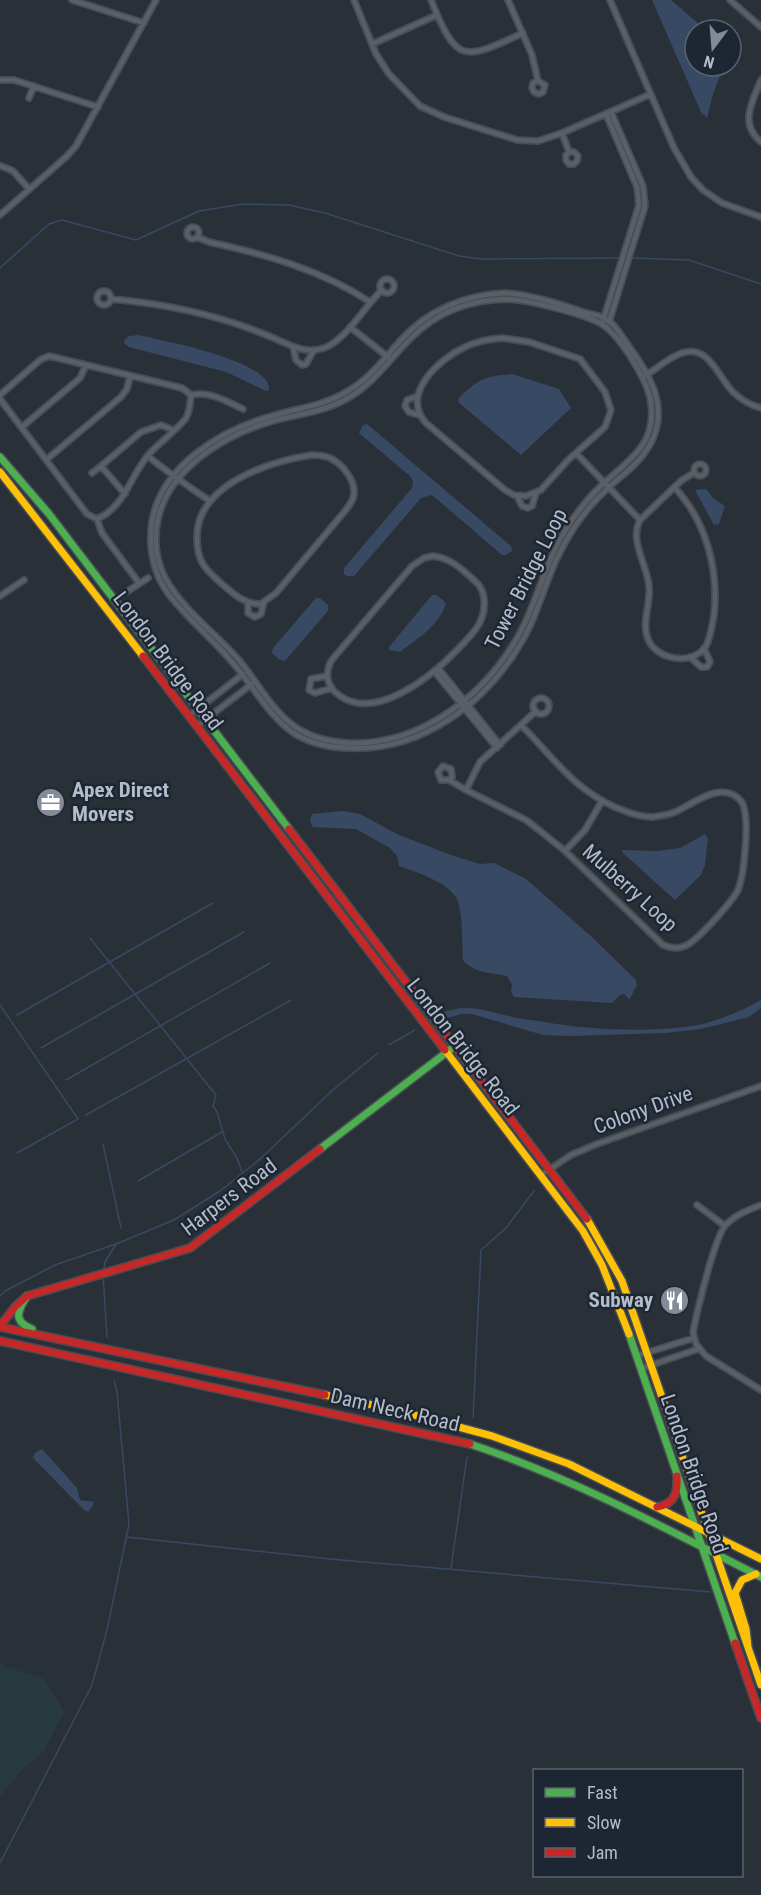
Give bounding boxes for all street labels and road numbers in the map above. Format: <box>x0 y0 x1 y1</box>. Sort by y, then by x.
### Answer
street label: Tower Bridge Loop <box>480 505 572 653</box>
street label: London Bridge Road <box>108 587 228 735</box>
street label: Mulberry Loop <box>578 839 682 937</box>
street label: London Bridge Road <box>402 974 524 1120</box>
street label: Colony Drive <box>590 1081 696 1139</box>
street label: Harpers Road <box>177 1154 281 1240</box>
street label: Dam Neck Road <box>328 1383 462 1437</box>
street label: London Bridge Road <box>655 1391 733 1557</box>

